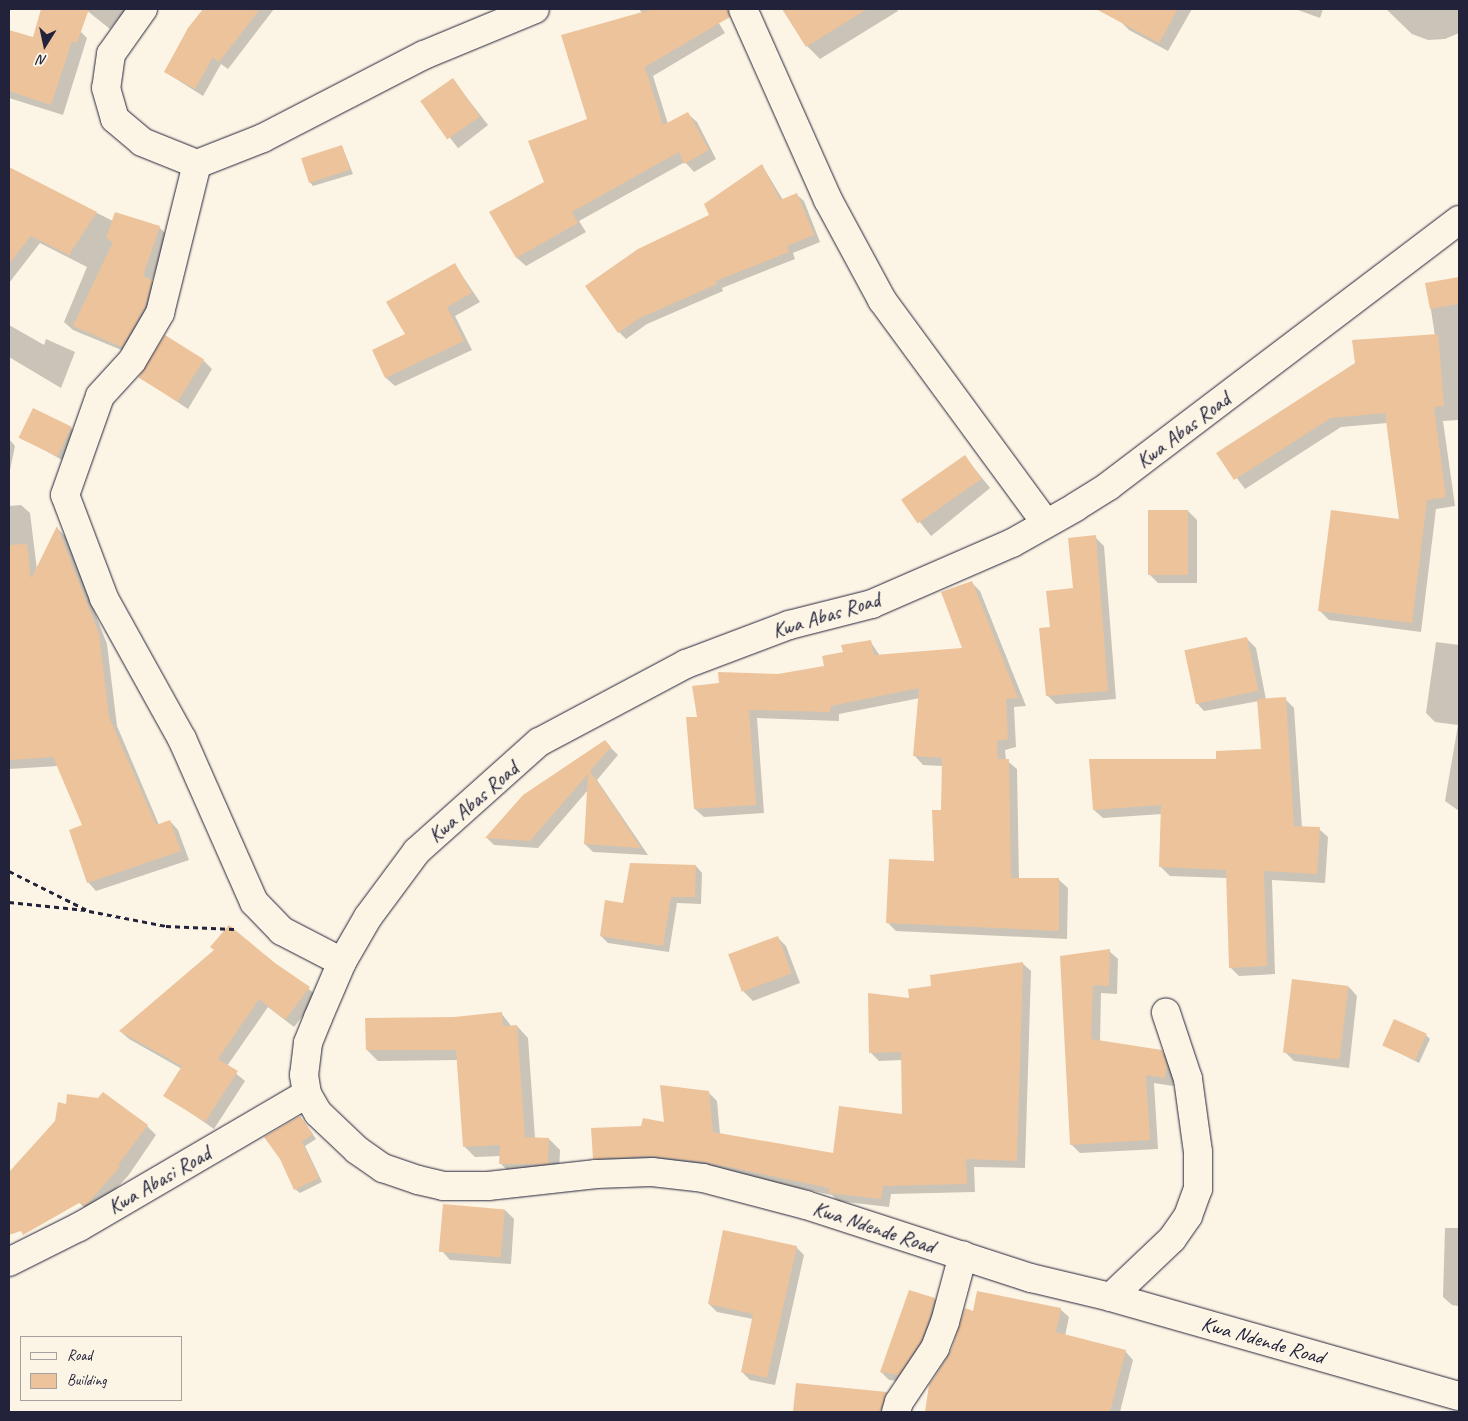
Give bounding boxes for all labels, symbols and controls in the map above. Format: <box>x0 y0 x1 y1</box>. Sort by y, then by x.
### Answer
north arrow <box>20 20 70 70</box>
text: N <box>37 51 48 69</box>
street label: Kwa Abas Road <box>1131 387 1235 473</box>
street label: Kwa Abas Road <box>769 587 883 643</box>
street label: Kwa Abas Road <box>423 756 523 848</box>
street label: Kwa Abasi Road <box>103 1140 215 1220</box>
street label: Kwa Ndende Road <box>810 1195 938 1259</box>
street label: Kwa Ndende Road <box>1198 1310 1328 1370</box>
legend <box>20 1336 182 1401</box>
text: Road <box>67 1346 92 1365</box>
text: Building <box>67 1371 106 1390</box>

